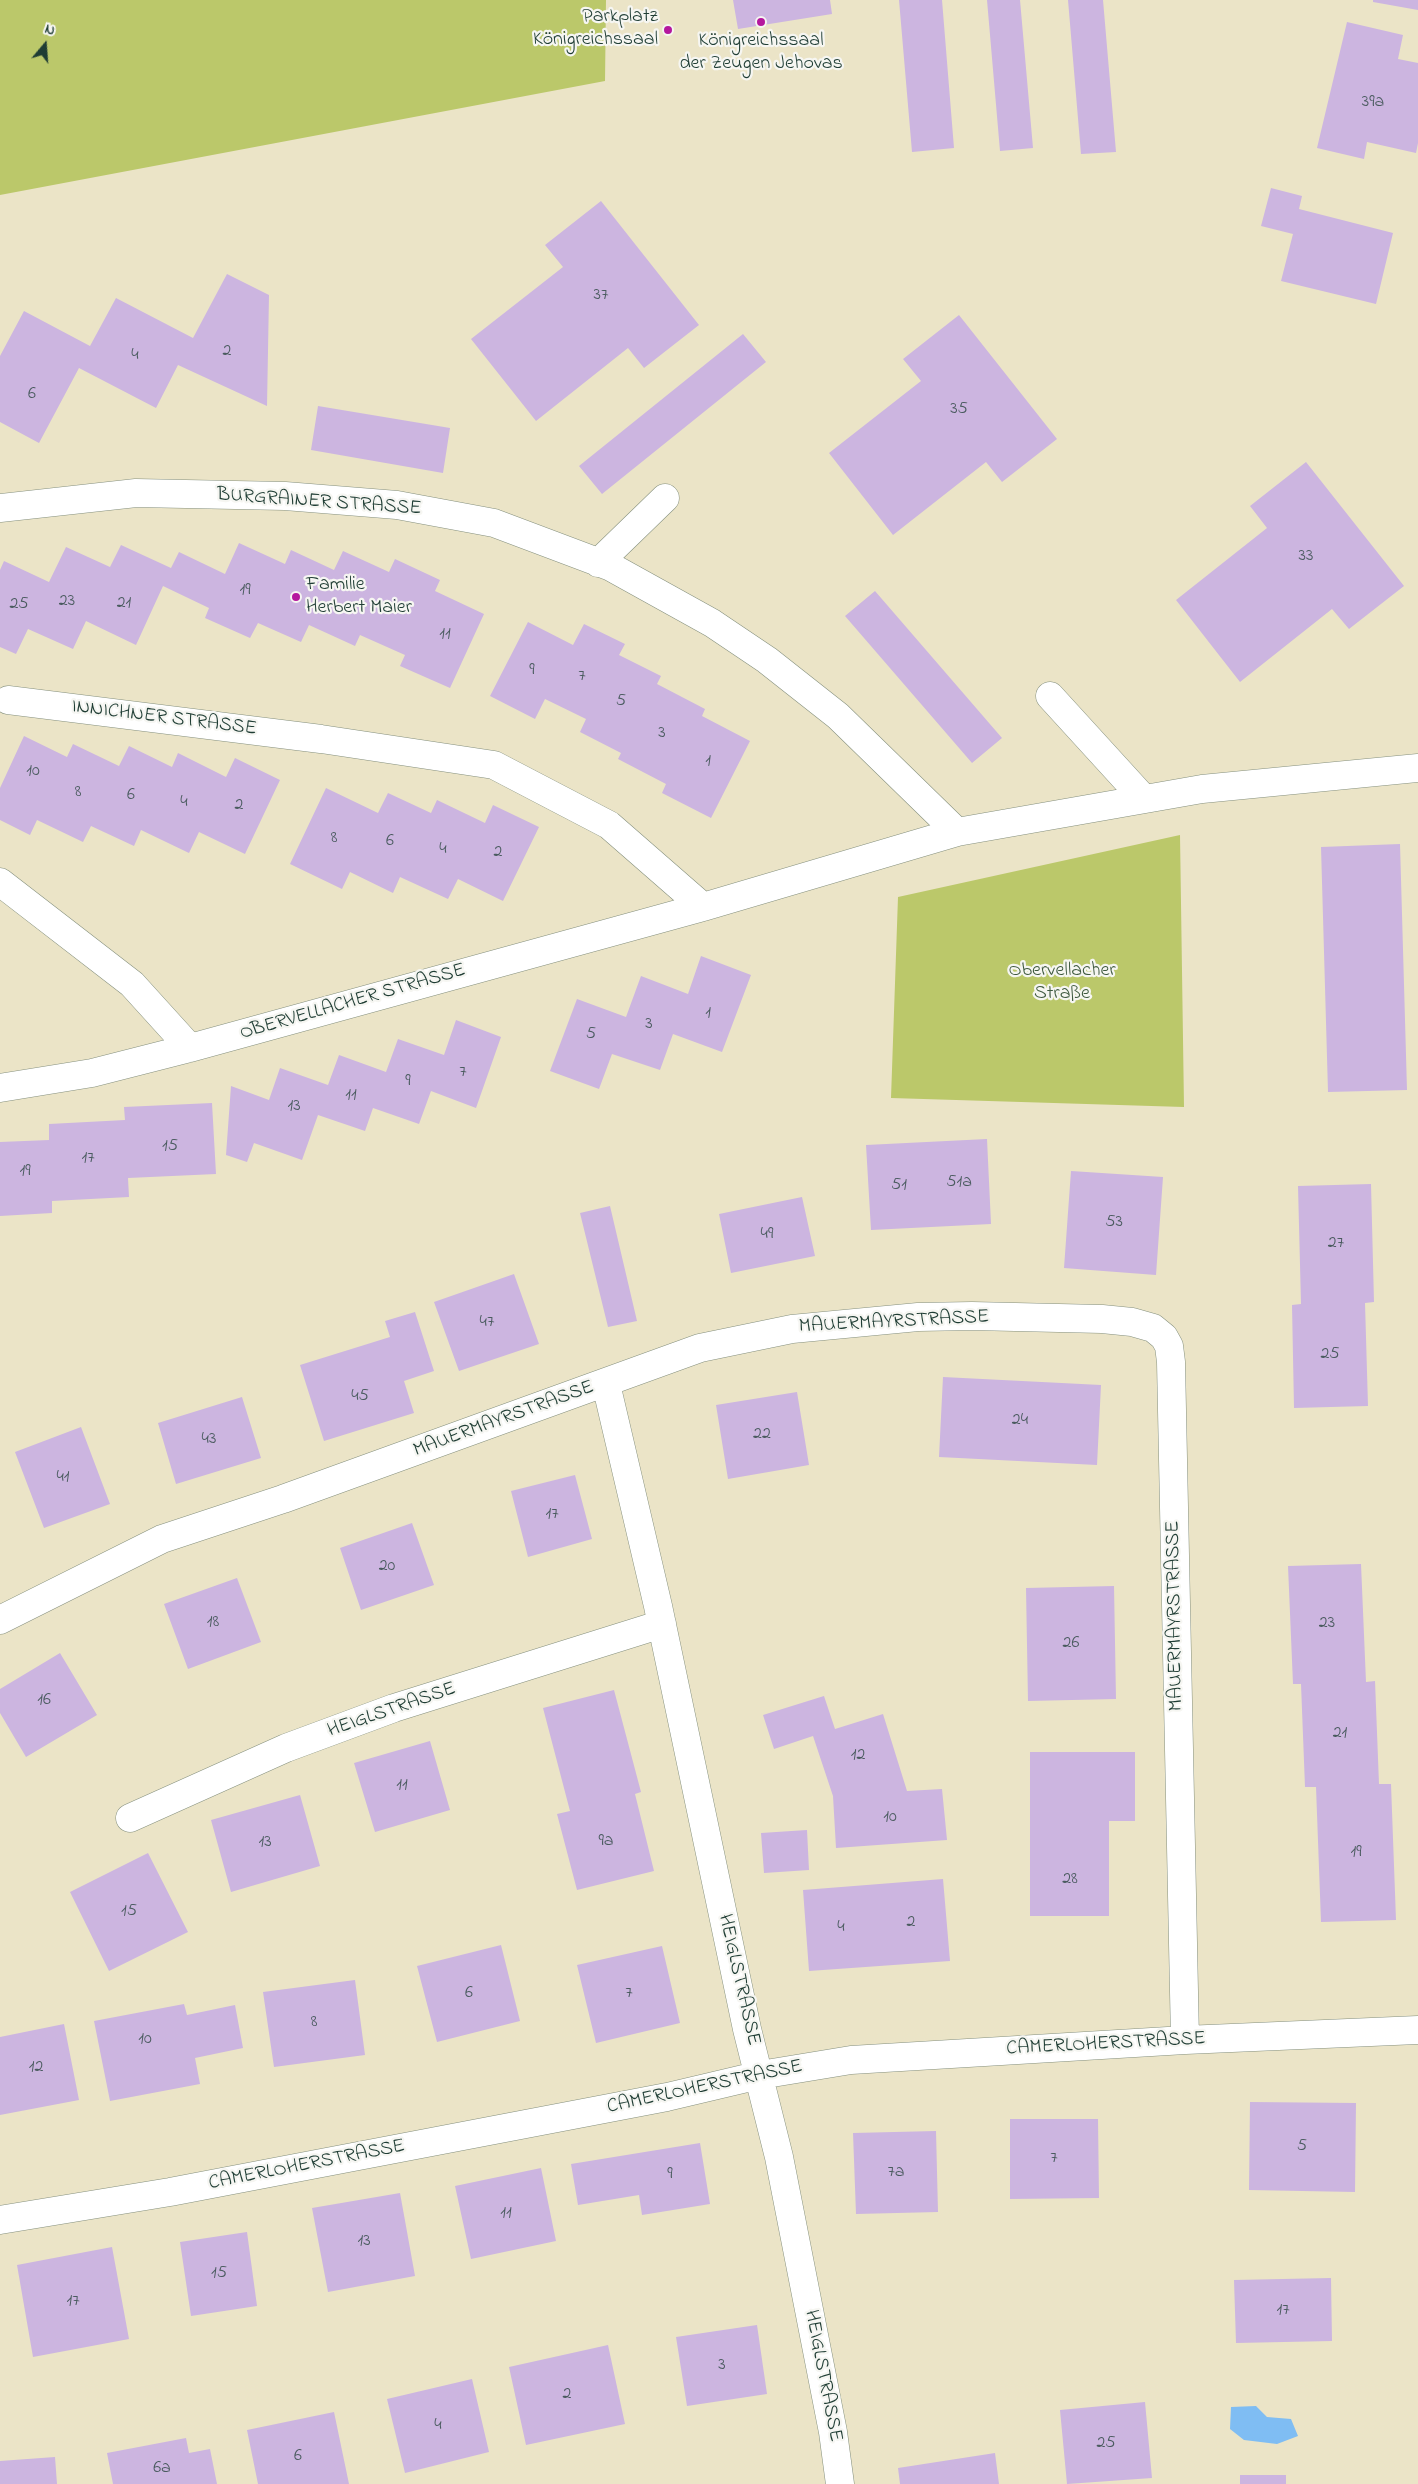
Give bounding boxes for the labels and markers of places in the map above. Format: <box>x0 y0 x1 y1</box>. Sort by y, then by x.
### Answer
place label: Parkplatz Königreichssaal <box>533 6 658 53</box>
marker: Königreichssaal der Zeugen Jehovas <box>755 16 767 28</box>
marker: Parkplatz Königreichssaal <box>662 24 674 36</box>
place label: Königreichssaal der Zeugen Jehovas <box>679 30 843 77</box>
place label: Familie Herbert Maier <box>306 574 412 621</box>
marker: Familie Herbert Maier <box>290 591 302 603</box>

